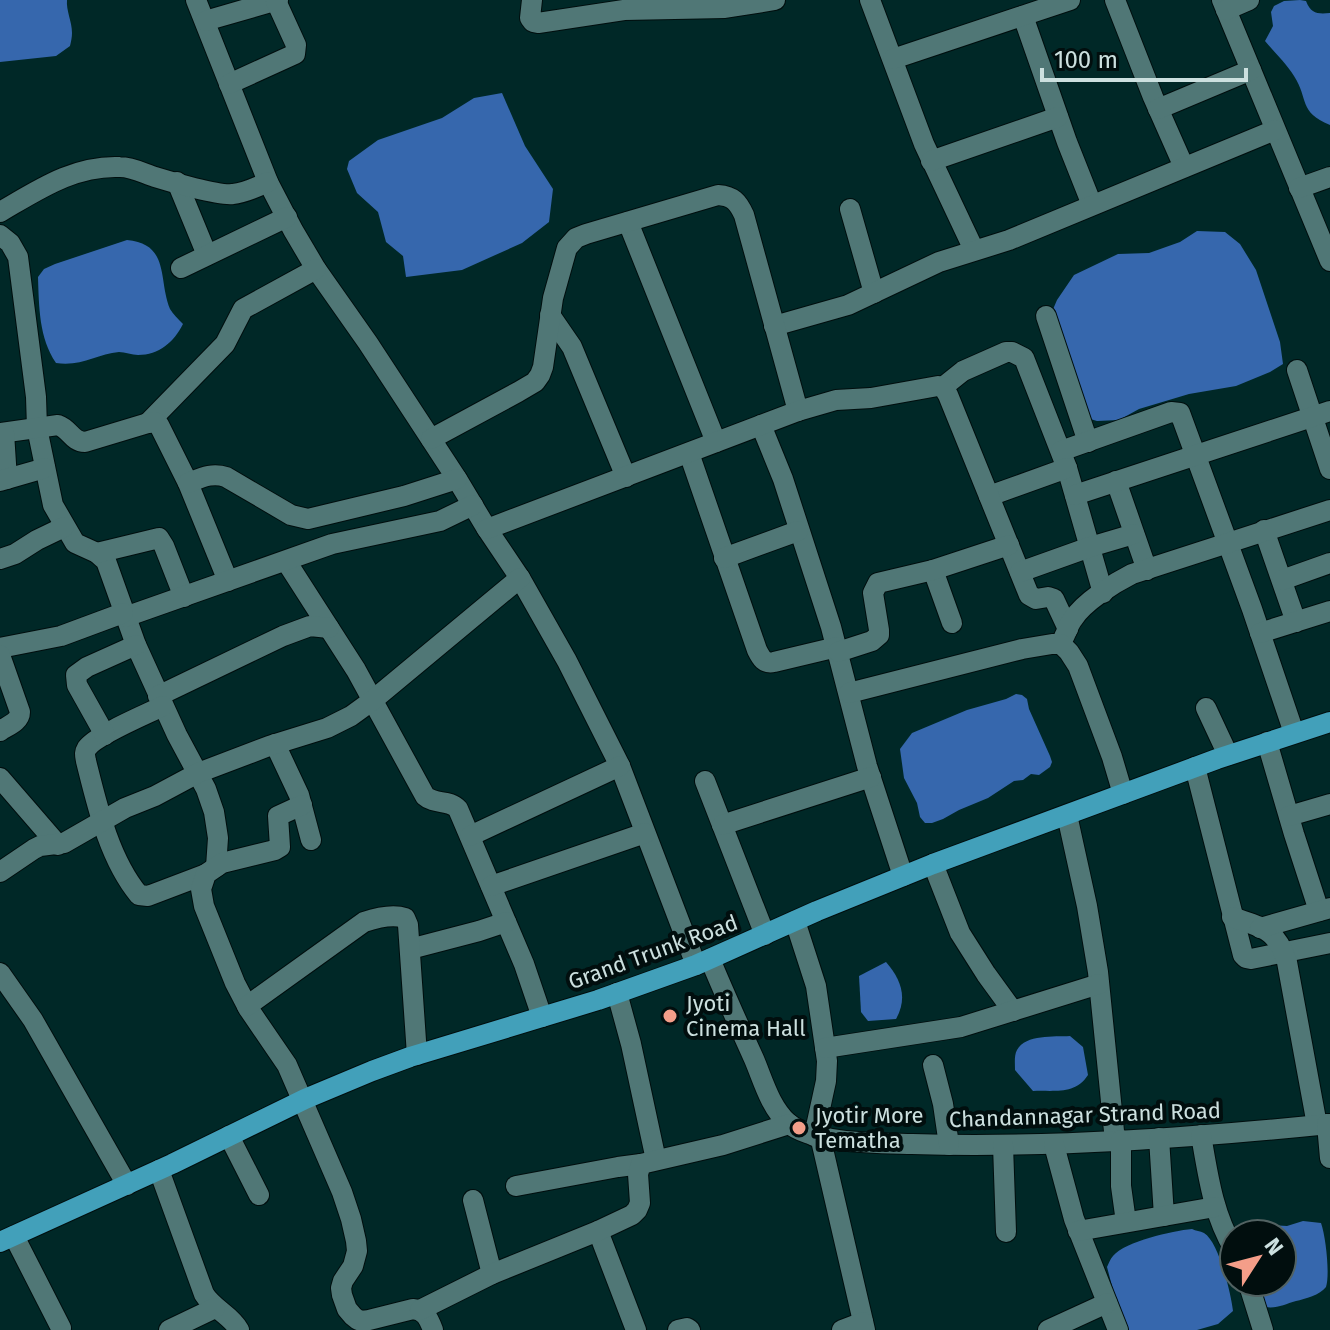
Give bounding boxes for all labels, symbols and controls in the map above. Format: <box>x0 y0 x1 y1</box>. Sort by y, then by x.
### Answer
scale bar <box>1042 32 1246 82</box>
text: 100 m <box>1054 46 1118 74</box>
street label: Grand Trunk Road <box>565 909 741 995</box>
place label: Jyoti Cinema Hall <box>686 990 806 1042</box>
marker: Jyoti Cinema Hall <box>661 1007 679 1025</box>
street label: Chandannagar Strand Road <box>949 1097 1221 1133</box>
place label: Jyotir More Tematha <box>815 1102 924 1154</box>
marker: Jyotir More Tematha <box>790 1119 808 1137</box>
north arrow <box>1218 1218 1298 1298</box>
text: N <box>1259 1233 1289 1260</box>

